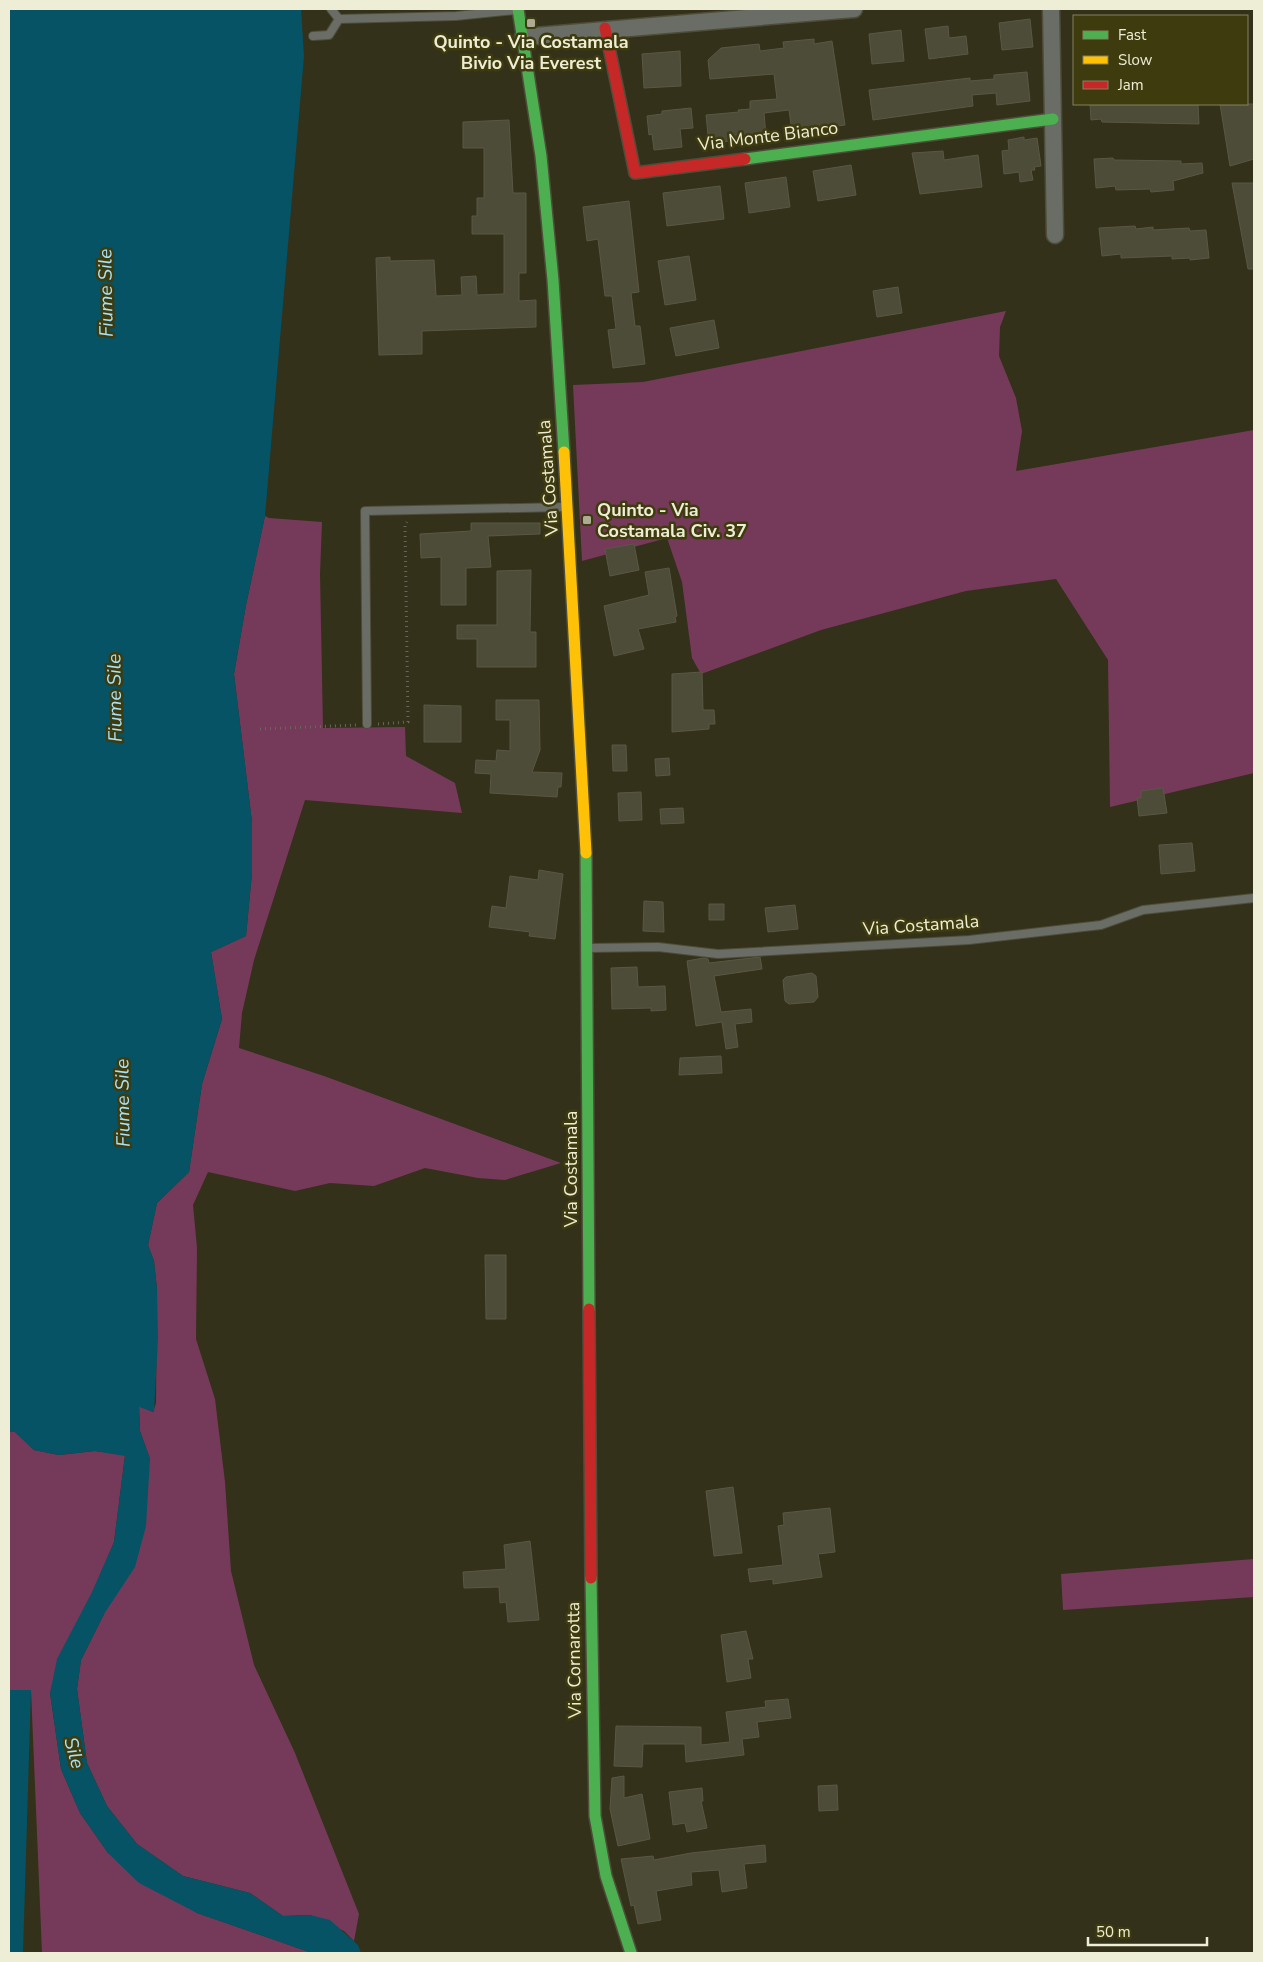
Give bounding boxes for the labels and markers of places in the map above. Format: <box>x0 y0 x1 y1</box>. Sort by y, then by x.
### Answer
marker: Quinto - Via Costamala Bivio Via Everest <box>525 17 537 29</box>
place label: Quinto - Via Costamala Bivio Via Everest <box>433 30 629 75</box>
place label: Quinto - Via Costamala Civ. 37 <box>597 498 747 543</box>
marker: Quinto - Via Costamala Civ. 37 <box>581 514 593 526</box>

